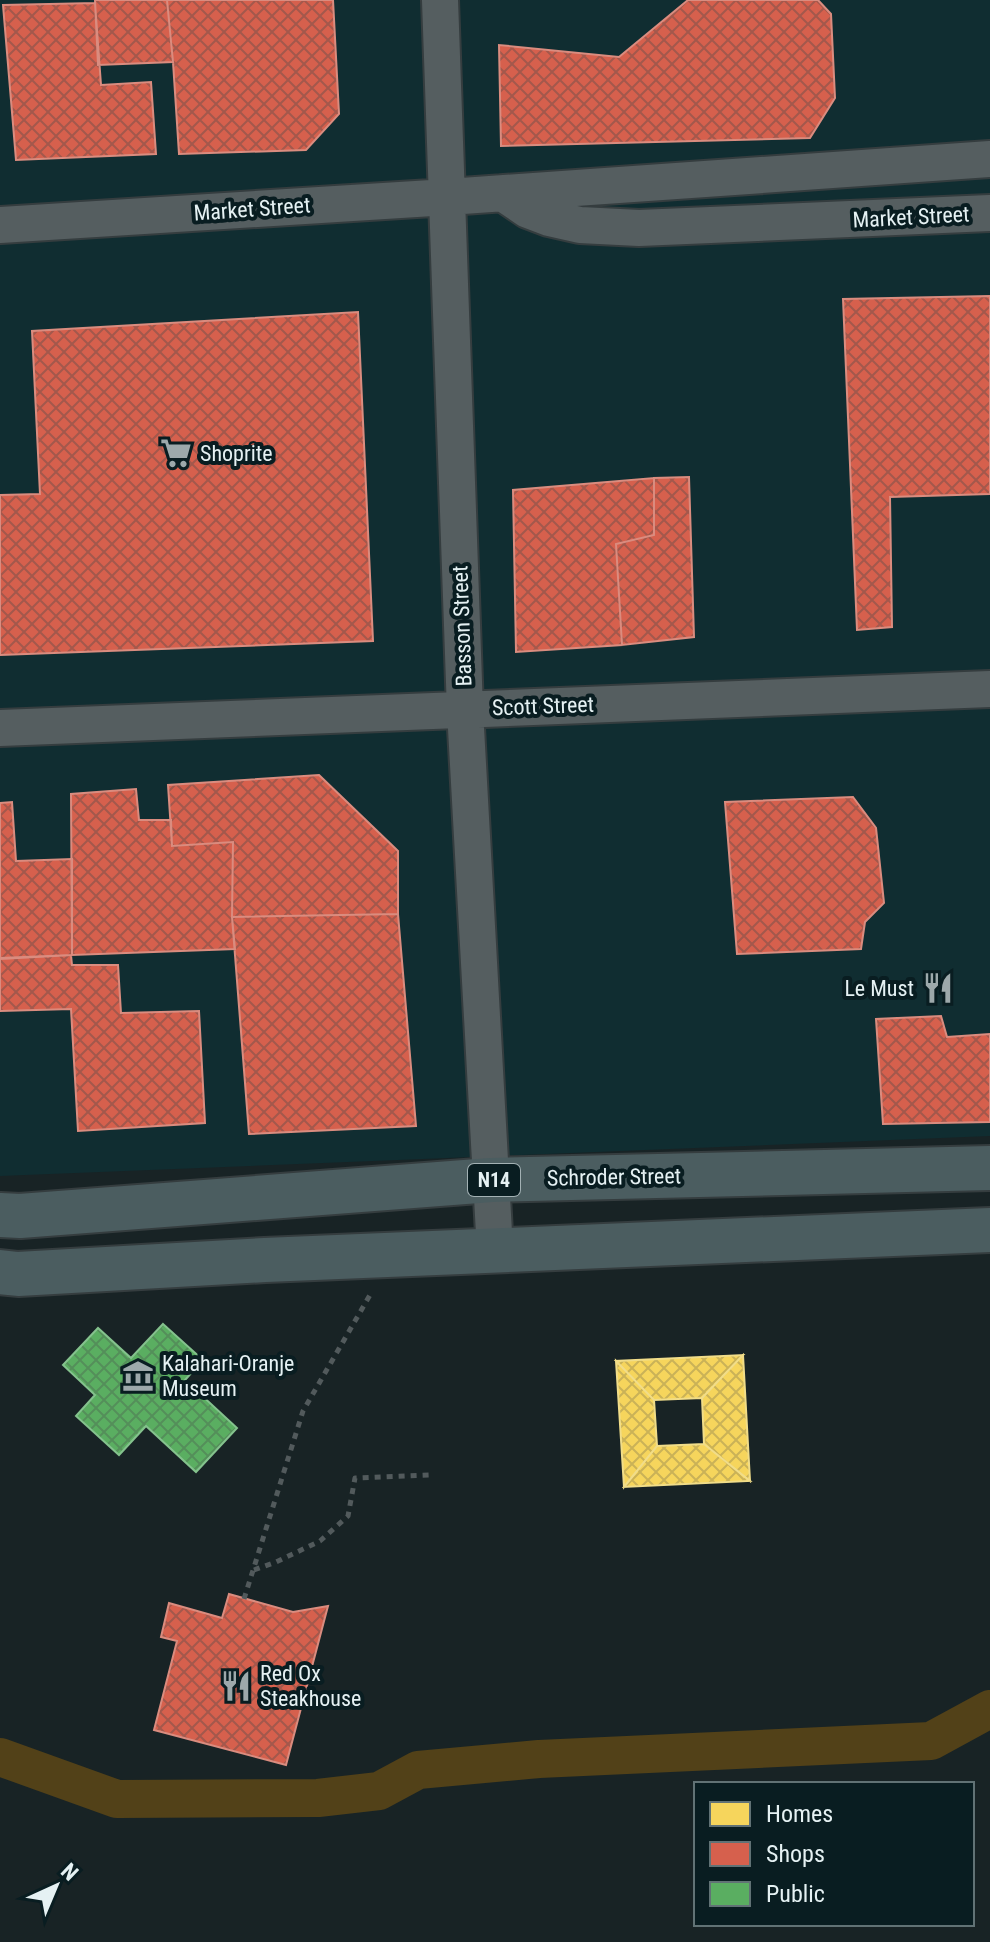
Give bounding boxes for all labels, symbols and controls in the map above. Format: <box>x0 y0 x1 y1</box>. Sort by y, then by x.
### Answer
street label: Market Street <box>193 192 311 226</box>
street label: Market Street <box>852 201 970 233</box>
supermarket icon: Shoprite <box>159 436 193 470</box>
place label: Shoprite <box>200 441 273 466</box>
street label: Basson Street <box>447 565 477 687</box>
street label: Scott Street <box>491 692 595 720</box>
restaurant icon: Le Must <box>921 971 955 1005</box>
place label: Le Must <box>844 976 914 1001</box>
street label: Schroder Street <box>547 1163 681 1191</box>
road number: N14 <box>468 1164 520 1196</box>
place label: Kalahari-Oranje Museum <box>162 1351 294 1401</box>
museum icon: Kalahari-Oranje Museum <box>121 1359 155 1393</box>
place label: Red Ox Steakhouse <box>260 1661 361 1711</box>
restaurant icon: Red Ox Steakhouse <box>219 1669 253 1703</box>
legend <box>694 1782 974 1926</box>
text: Homes <box>766 1800 833 1828</box>
text: Shops <box>766 1840 825 1868</box>
north arrow <box>16 1846 96 1926</box>
text: N <box>56 1858 83 1886</box>
text: Public <box>766 1880 825 1908</box>

